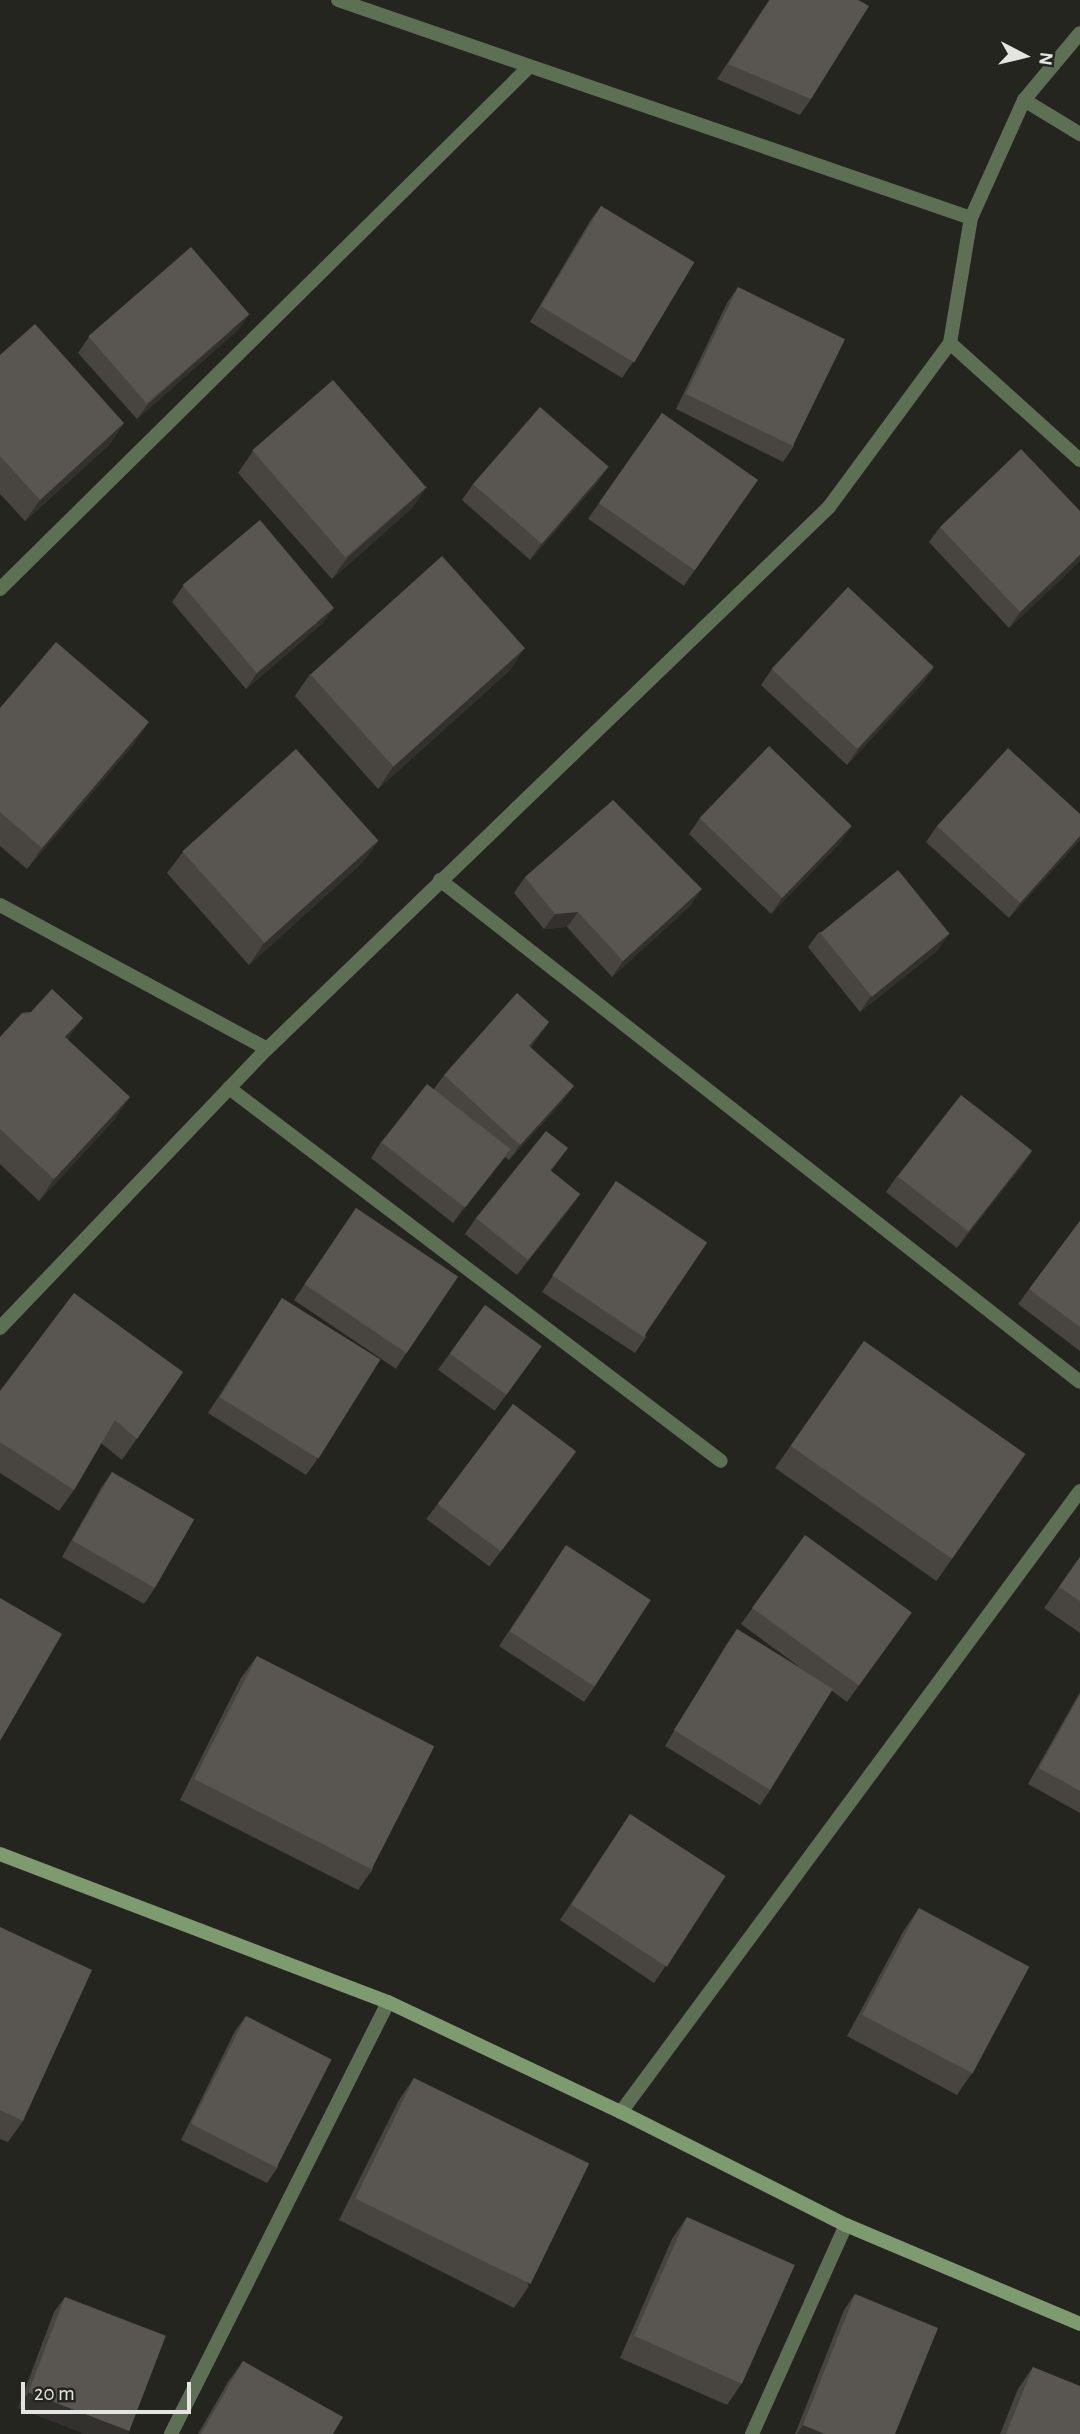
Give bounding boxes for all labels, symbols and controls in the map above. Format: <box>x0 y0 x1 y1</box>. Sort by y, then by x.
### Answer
north arrow <box>989 21 1059 91</box>
text: N <box>1035 51 1056 66</box>
scale bar <box>24 2368 194 2412</box>
text: 20 m <box>34 2383 75 2404</box>

